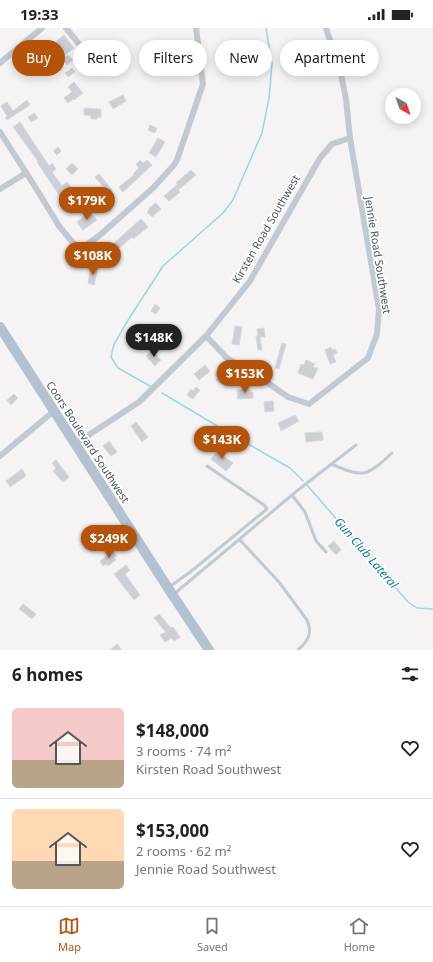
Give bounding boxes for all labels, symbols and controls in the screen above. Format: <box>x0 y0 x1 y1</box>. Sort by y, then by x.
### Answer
text: 19:33 <box>20 4 59 24</box>
chip: Buy <box>12 40 65 76</box>
chip: Rent <box>73 40 131 76</box>
chip: Filters <box>139 40 207 76</box>
chip: New <box>215 40 272 76</box>
chip: Apartment <box>280 40 379 76</box>
north arrow <box>385 88 421 124</box>
map controls <box>385 88 421 124</box>
street label: Kirsten Road Southwest <box>228 172 303 286</box>
pin: $179K <box>59 187 115 221</box>
text: $179K <box>68 191 106 209</box>
street label: Jennie Road Southwest <box>362 194 395 315</box>
pin: $108K <box>65 242 121 276</box>
text: $108K <box>74 246 112 264</box>
pin: $148K <box>126 324 182 358</box>
text: $148K <box>135 328 173 346</box>
pin: $153K <box>217 360 273 394</box>
text: $153K <box>226 364 264 382</box>
street label: Coors Boulevard Southwest <box>43 378 134 506</box>
pin: $143K <box>194 426 250 460</box>
text: $143K <box>203 430 241 448</box>
water label: Gun Club Lateral <box>331 513 403 593</box>
pin: $249K <box>81 525 137 559</box>
text: $249K <box>90 529 128 547</box>
text: 6 homes <box>12 663 83 686</box>
icon: filters <box>399 663 421 685</box>
text: $148,000 <box>136 719 209 742</box>
icon: home <box>44 724 92 772</box>
icon: heart <box>399 737 421 759</box>
text: 3 rooms · 74 m² <box>136 742 231 760</box>
text: Kirsten Road Southwest <box>136 760 281 778</box>
text: $153,000 <box>136 819 209 842</box>
icon: home <box>44 825 92 873</box>
icon: heart <box>399 838 421 860</box>
text: 2 rooms · 62 m² <box>136 842 231 860</box>
text: Jennie Road Southwest <box>136 860 276 878</box>
tab: Map <box>58 915 81 954</box>
tab: Saved <box>197 915 228 954</box>
tab: Home <box>344 915 375 954</box>

